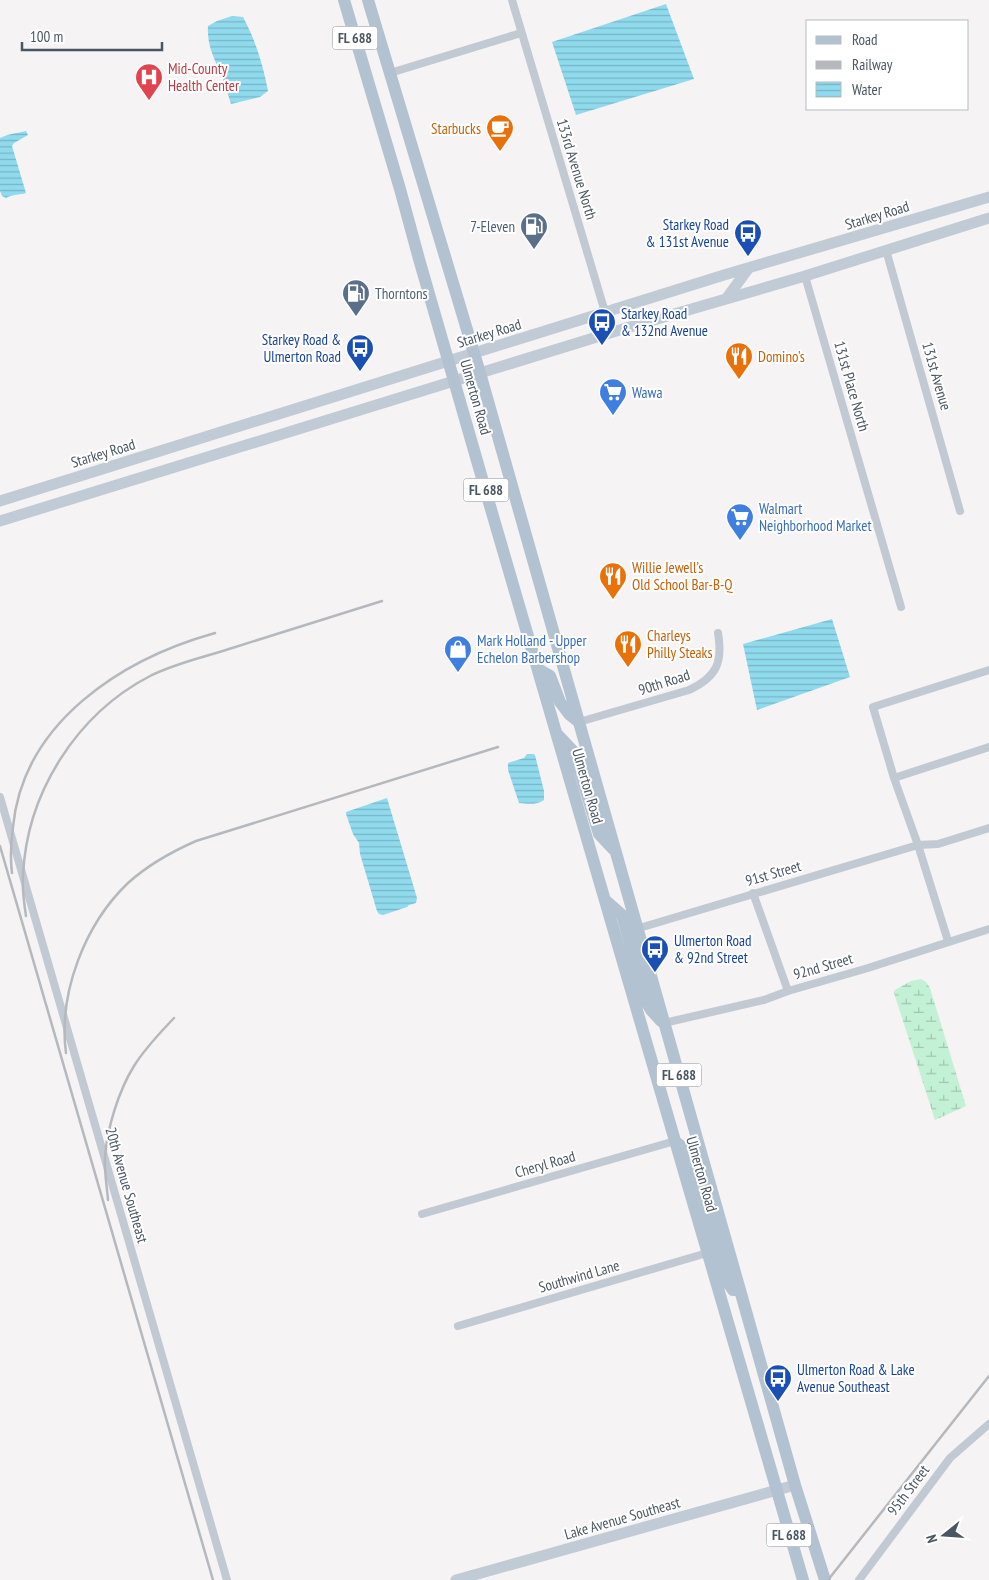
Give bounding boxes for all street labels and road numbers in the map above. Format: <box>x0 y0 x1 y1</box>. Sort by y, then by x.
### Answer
road number: FL 688 <box>332 26 378 49</box>
street label: 133rd Avenue North <box>553 116 601 222</box>
street label: Starkey Road <box>843 196 911 234</box>
street label: Starkey Road <box>455 314 523 352</box>
street label: 131st Place North <box>830 339 874 433</box>
street label: 131st Avenue <box>918 340 956 412</box>
street label: Ulmerton Road <box>456 357 496 437</box>
street label: Starkey Road <box>69 434 137 472</box>
road number: FL 688 <box>464 478 508 502</box>
street label: 90th Road <box>636 665 692 699</box>
street label: Ulmerton Road <box>568 746 608 826</box>
street label: 91st Street <box>743 856 803 890</box>
street label: 92nd Street <box>791 948 855 984</box>
road number: FL 688 <box>656 1064 702 1086</box>
street label: 20th Avenue Southeast <box>101 1125 153 1245</box>
street label: Ulmerton Road <box>682 1134 722 1214</box>
street label: Cheryl Road <box>513 1146 577 1182</box>
street label: Southwind Lane <box>536 1255 622 1297</box>
street label: 95th Street <box>883 1461 933 1519</box>
street label: Lake Avenue Southeast <box>562 1492 682 1544</box>
road number: FL 688 <box>766 1524 812 1546</box>

